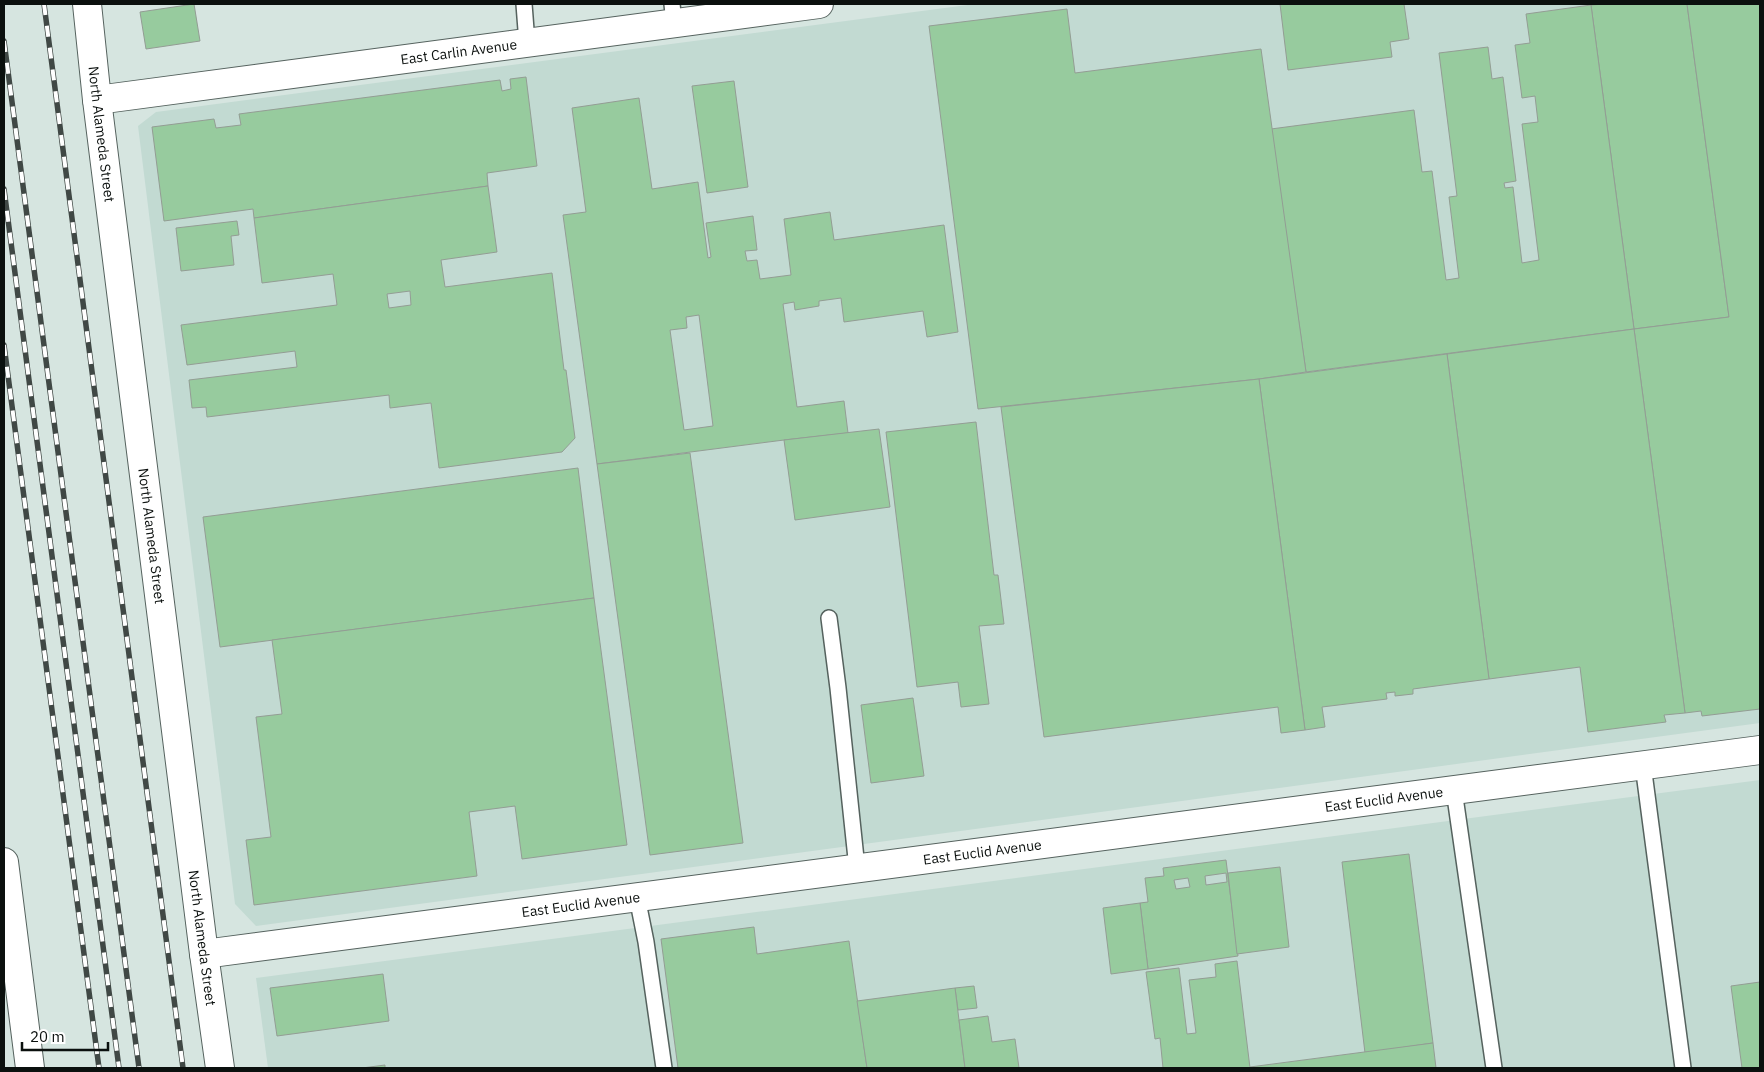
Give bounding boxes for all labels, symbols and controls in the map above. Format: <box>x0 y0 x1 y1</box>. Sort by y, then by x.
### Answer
street label: East Carlin Avenue <box>399 35 518 69</box>
street label: North Alameda Street <box>85 65 119 203</box>
street label: North Alameda Street <box>134 467 169 605</box>
street label: East Euclid Avenue <box>1324 783 1445 816</box>
street label: East Euclid Avenue <box>922 835 1043 869</box>
street label: North Alameda Street <box>185 869 220 1007</box>
street label: East Euclid Avenue <box>520 888 641 921</box>
scale bar <box>22 1020 109 1052</box>
text: 20 m <box>30 1027 65 1046</box>

